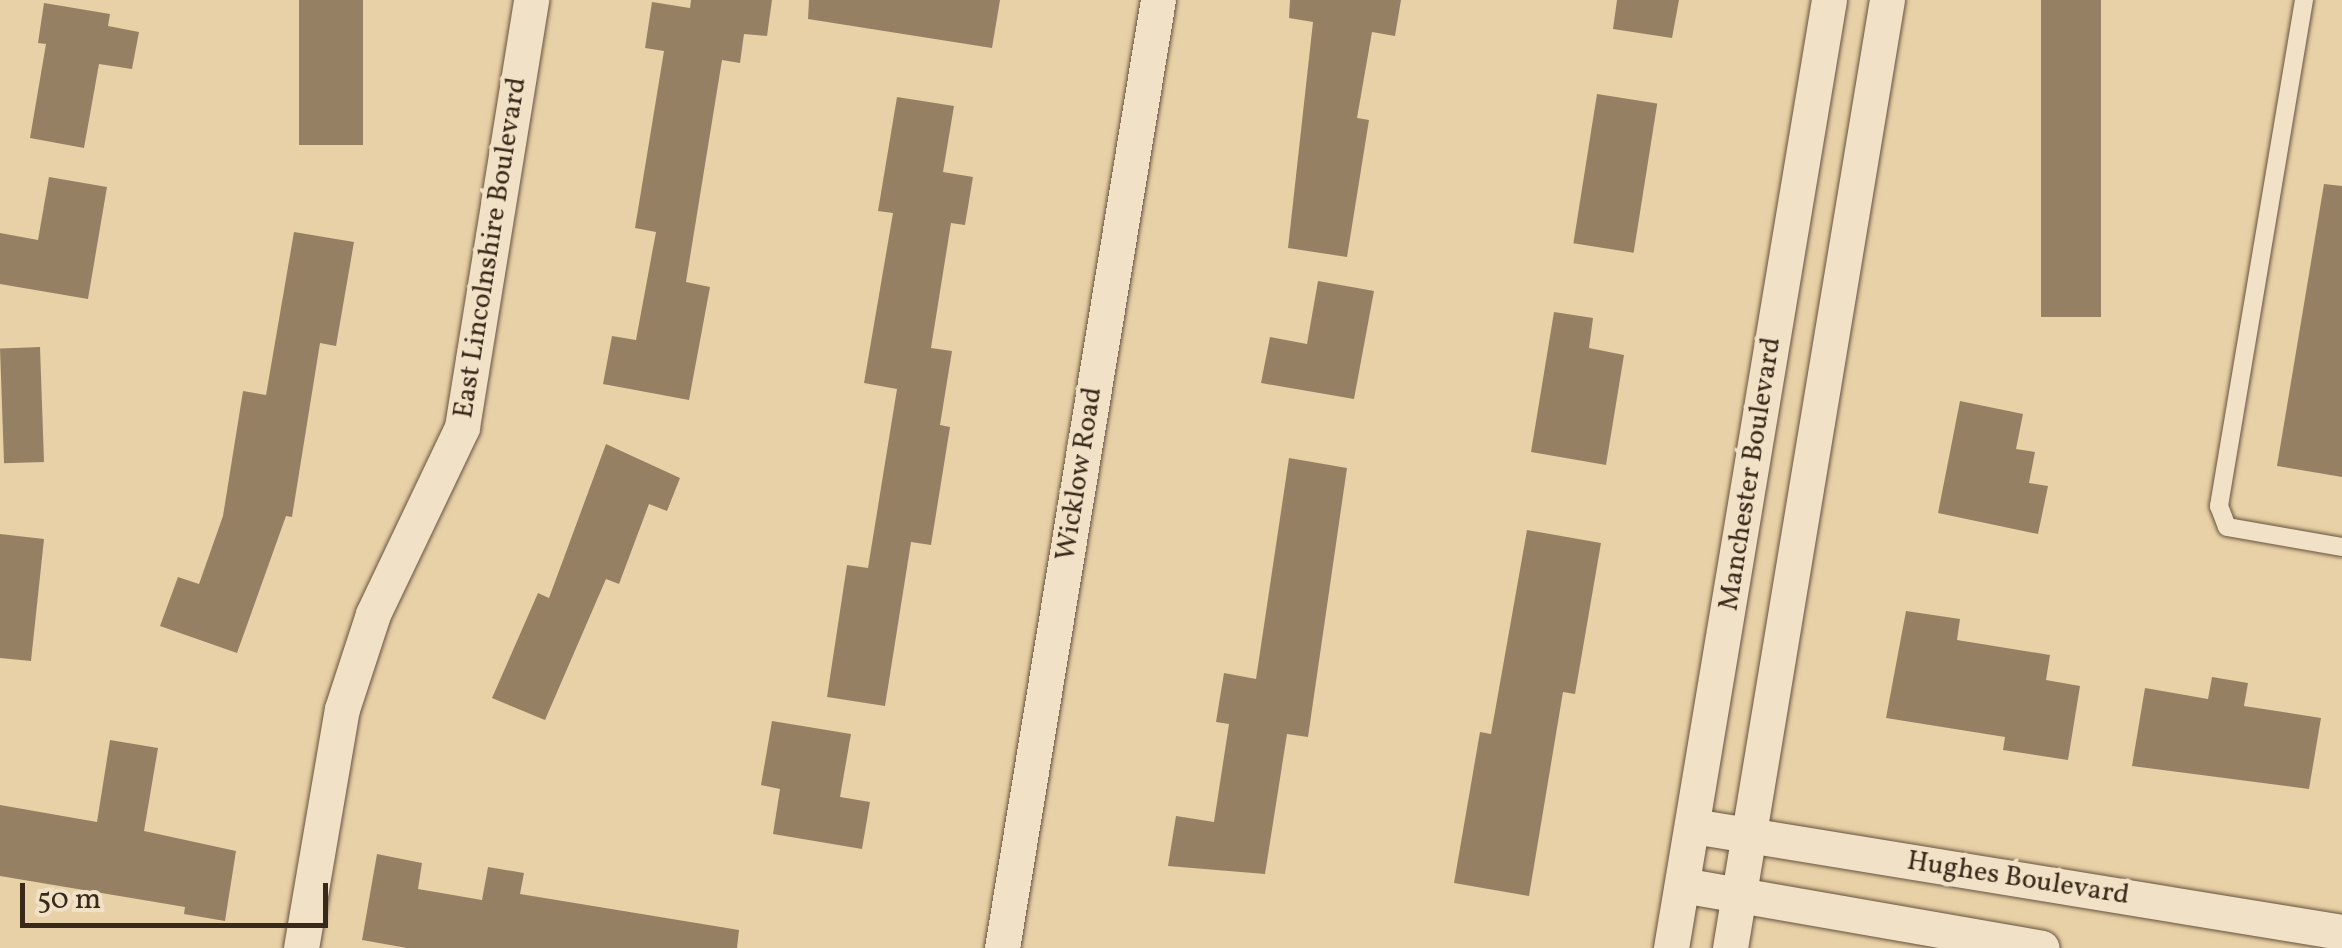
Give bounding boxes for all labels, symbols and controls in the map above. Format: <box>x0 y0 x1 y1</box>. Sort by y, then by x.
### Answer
street label: East Lincolnshire Boulevard <box>447 75 535 421</box>
street label: Manchester Boulevard <box>1713 335 1789 613</box>
street label: Wicklow Road <box>1050 384 1110 564</box>
street label: Hughes Boulevard <box>1905 845 2131 913</box>
scale bar <box>25 863 332 925</box>
text: 50 m <box>37 879 101 921</box>

